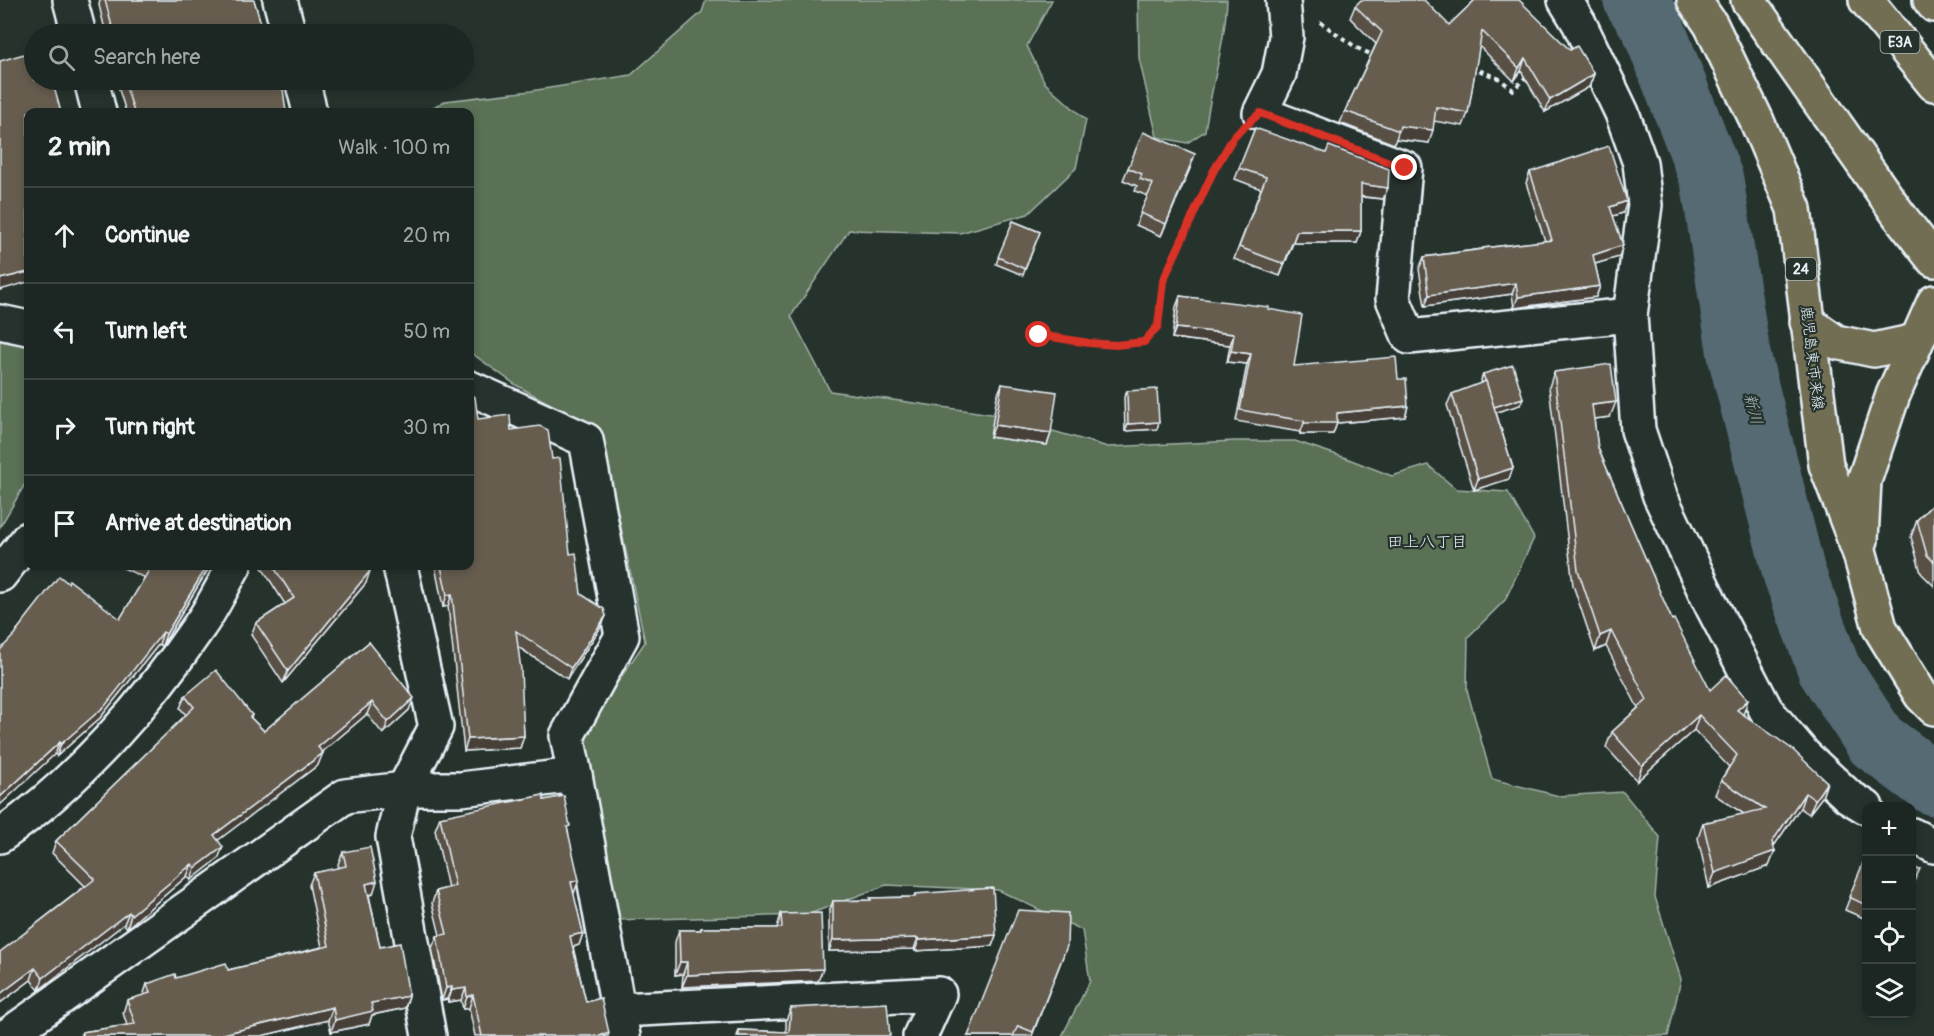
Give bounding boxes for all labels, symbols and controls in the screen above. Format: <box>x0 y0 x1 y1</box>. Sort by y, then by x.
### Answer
search box <box>24 24 474 90</box>
road number: E3A <box>1880 31 1920 53</box>
icon: search <box>45 41 78 74</box>
text: Search here <box>93 43 200 71</box>
text: 2 min <box>48 131 110 163</box>
text: Walk · 100 m <box>338 135 450 160</box>
route end <box>1391 154 1417 180</box>
icon: ahead <box>48 219 81 252</box>
text: Continue <box>105 221 189 249</box>
text: 20 m <box>403 223 450 248</box>
road number: 24 <box>1786 258 1816 280</box>
street label: 鹿児島東市来線 <box>1796 305 1828 411</box>
icon: left <box>48 315 81 348</box>
text: Turn left <box>105 317 187 345</box>
text: 50 m <box>403 319 450 344</box>
route start <box>1025 321 1051 347</box>
water label: 新川 <box>1739 391 1767 427</box>
icon: right <box>48 411 81 444</box>
text: Turn right <box>105 413 195 441</box>
text: 30 m <box>403 415 450 440</box>
icon: arrive <box>48 507 81 540</box>
text: Arrive at destination <box>105 509 291 537</box>
district label: 田上八丁目 <box>1387 532 1467 552</box>
map controls <box>1862 802 1916 1018</box>
button: + <box>1862 802 1916 856</box>
button: − <box>1862 856 1916 910</box>
button: locate <box>1862 910 1916 964</box>
button: layers <box>1862 964 1916 1018</box>

